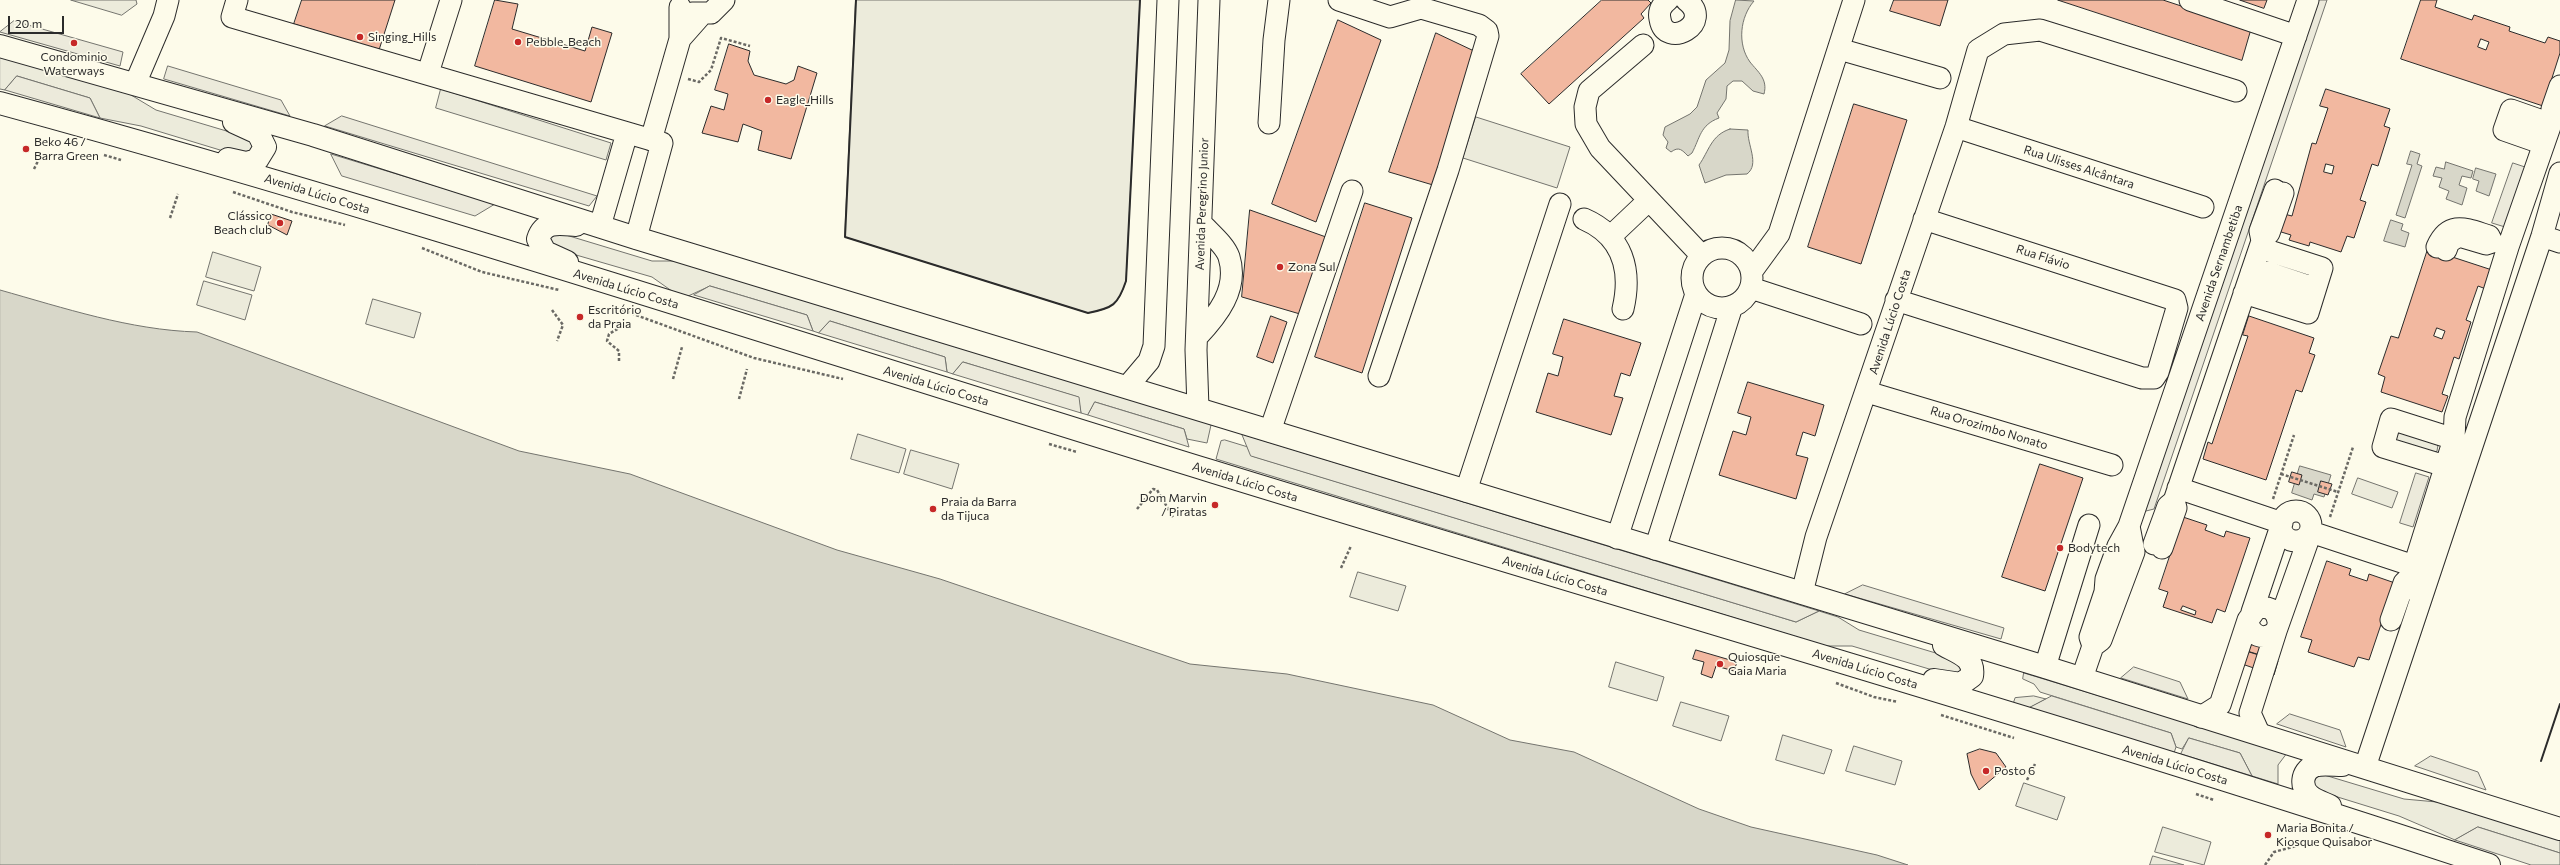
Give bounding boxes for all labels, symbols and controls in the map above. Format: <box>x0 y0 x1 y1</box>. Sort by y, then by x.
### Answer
scale bar <box>10 8 66 34</box>
text: 20 m <box>15 16 42 30</box>
place label: Singing_Hills <box>368 30 436 44</box>
marker: Singing_Hills <box>355 32 365 42</box>
place label: Pebble_Beach <box>526 35 601 49</box>
marker: Pebble_Beach <box>513 37 523 47</box>
marker: Condominio Waterways <box>69 38 79 48</box>
place label: Condominio Waterways <box>40 50 108 78</box>
place label: Eagle_Hills <box>776 93 834 107</box>
marker: Eagle_Hills <box>763 95 773 105</box>
place label: Beko 46 / Barra Green <box>34 135 99 163</box>
street label: Avenida Peregrino Junior <box>1192 137 1212 271</box>
street label: Rua Ulisses Alcântara <box>2022 142 2136 192</box>
marker: Beko 46 / Barra Green <box>21 144 31 154</box>
street label: Avenida Lúcio Costa <box>263 171 371 217</box>
street label: Avenida Sernambetiba <box>2192 203 2246 323</box>
place label: Clássico Beach club <box>214 209 272 237</box>
marker: Clássico Beach club <box>275 218 285 228</box>
street label: Rua Flávio <box>2014 242 2072 272</box>
place label: Zona Sul <box>1288 260 1335 274</box>
marker: Zona Sul <box>1275 262 1285 272</box>
street label: Avenida Lúcio Costa <box>572 266 680 312</box>
street label: Avenida Lúcio Costa <box>1866 268 1914 376</box>
place label: Escritório da Praia <box>588 303 641 331</box>
marker: Escritório da Praia <box>575 312 585 322</box>
street label: Avenida Lúcio Costa <box>882 363 990 409</box>
street label: Rua Orozimbo Nonato <box>1928 403 2050 453</box>
street label: Avenida Lúcio Costa <box>1191 459 1299 505</box>
place label: Dom Marvin / Piratas <box>1140 491 1207 519</box>
place label: Praia da Barra da Tijuca <box>941 495 1016 523</box>
marker: Dom Marvin / Piratas <box>1210 500 1220 510</box>
marker: Praia da Barra da Tijuca <box>928 504 938 514</box>
place label: Bodytech <box>2068 541 2120 555</box>
marker: Bodytech <box>2055 543 2065 553</box>
street label: Avenida Lúcio Costa <box>1501 553 1609 599</box>
street label: Avenida Lúcio Costa <box>1811 646 1919 692</box>
place label: Quiosque Gaia Maria <box>1728 650 1787 678</box>
marker: Quiosque Gaia Maria <box>1715 659 1725 669</box>
street label: Avenida Lúcio Costa <box>2121 742 2229 788</box>
place label: Posto 6 <box>1994 764 2035 778</box>
marker: Posto 6 <box>1981 766 1991 776</box>
place label: Maria Bonita / Kiosque Quisabor <box>2276 821 2372 849</box>
marker: Maria Bonita / Kiosque Quisabor <box>2263 830 2273 840</box>

